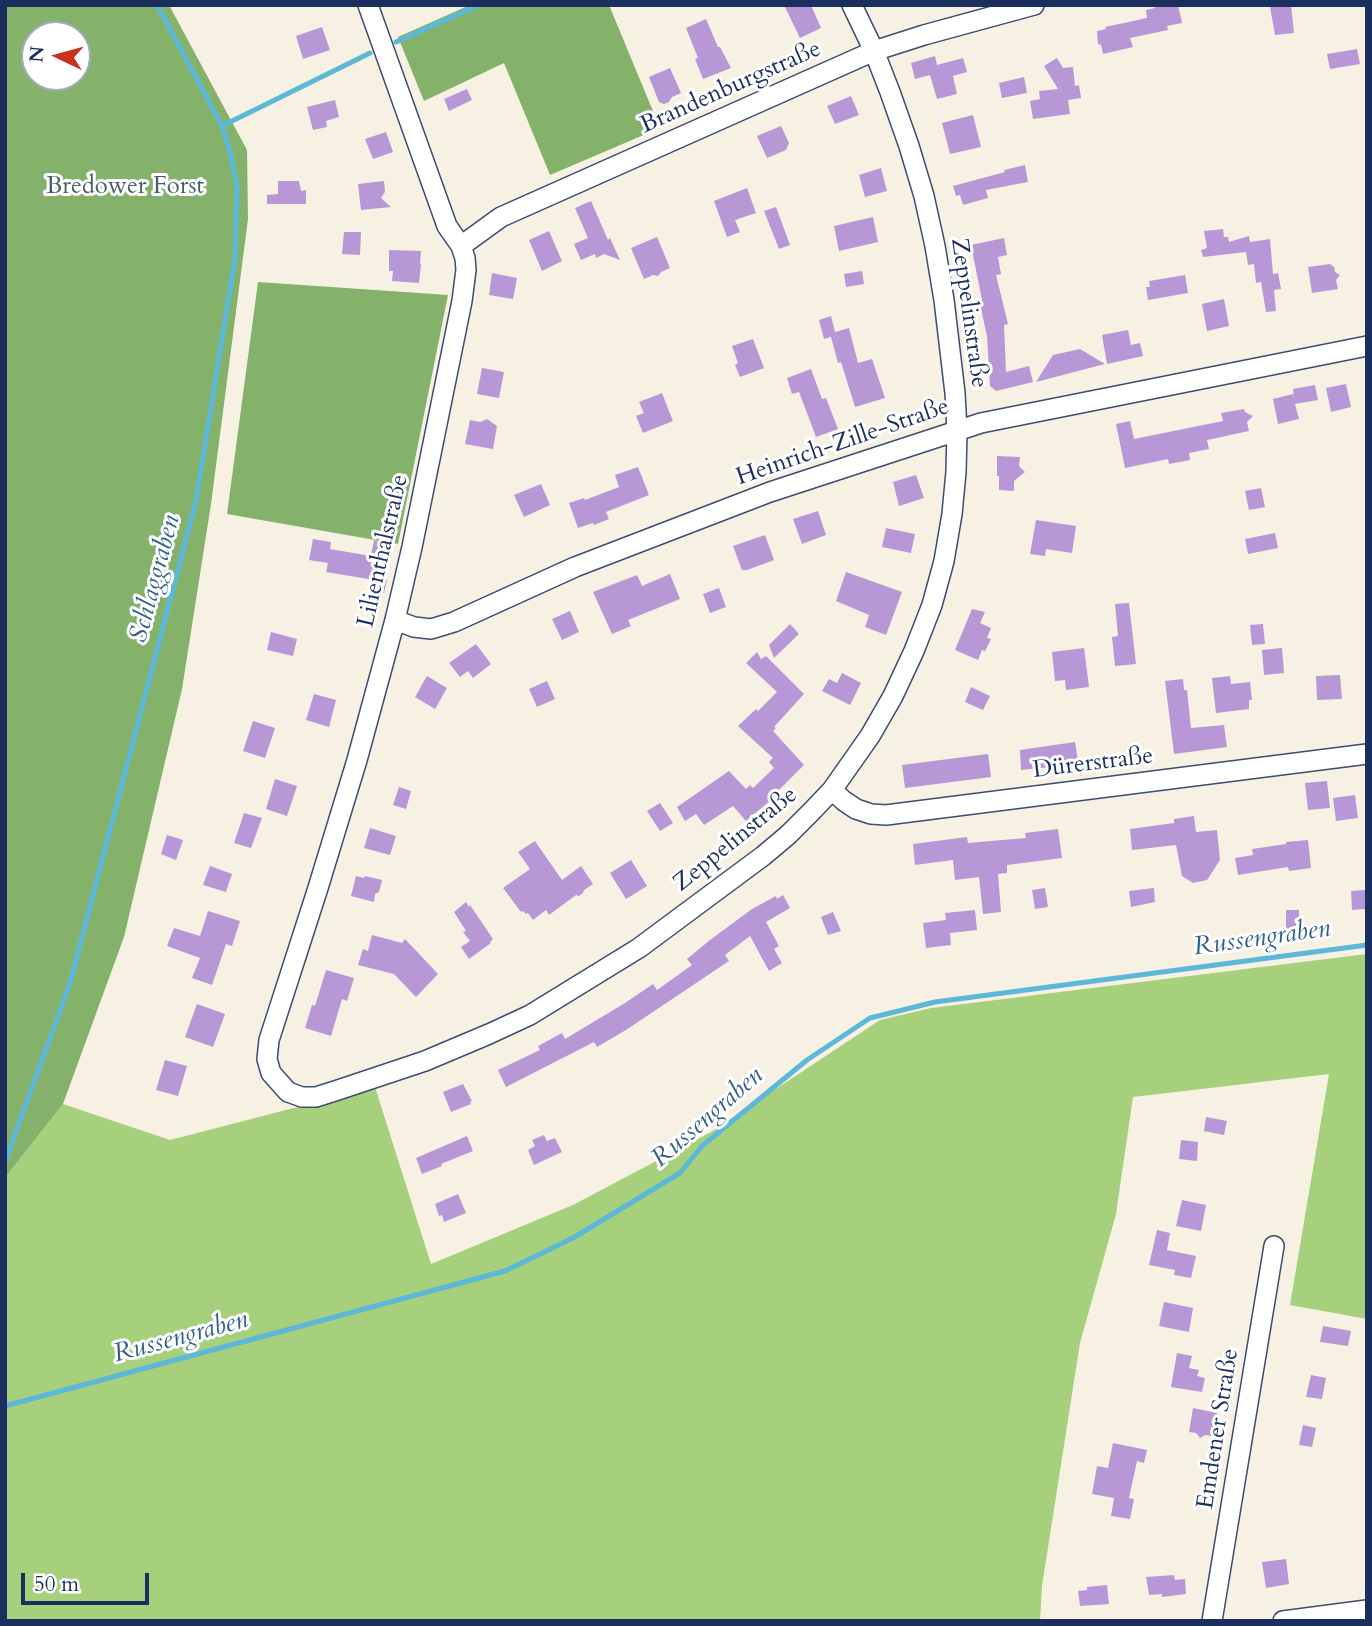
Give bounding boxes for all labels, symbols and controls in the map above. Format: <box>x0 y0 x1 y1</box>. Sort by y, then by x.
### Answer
north arrow <box>21 21 91 91</box>
street label: Brandenburgstraße <box>636 35 826 141</box>
text: N <box>23 45 51 64</box>
park label: Bredower Forst <box>46 173 204 201</box>
street label: Zeppelinstraße <box>943 236 993 390</box>
street label: Heinrich-Zille-Straße <box>733 393 953 493</box>
street label: Lilienthalstraße <box>352 472 416 630</box>
water label: Schlaggraben <box>124 512 188 646</box>
street label: Dürerstraße <box>1031 742 1155 786</box>
street label: Zeppelinstraße <box>668 781 804 899</box>
water label: Russengraben <box>1192 914 1332 964</box>
water label: Russengraben <box>646 1061 770 1175</box>
water label: Russengraben <box>111 1305 251 1371</box>
street label: Emdener Straße <box>1192 1347 1246 1511</box>
scale bar <box>24 1560 152 1604</box>
text: 50 m <box>34 1570 79 1599</box>

